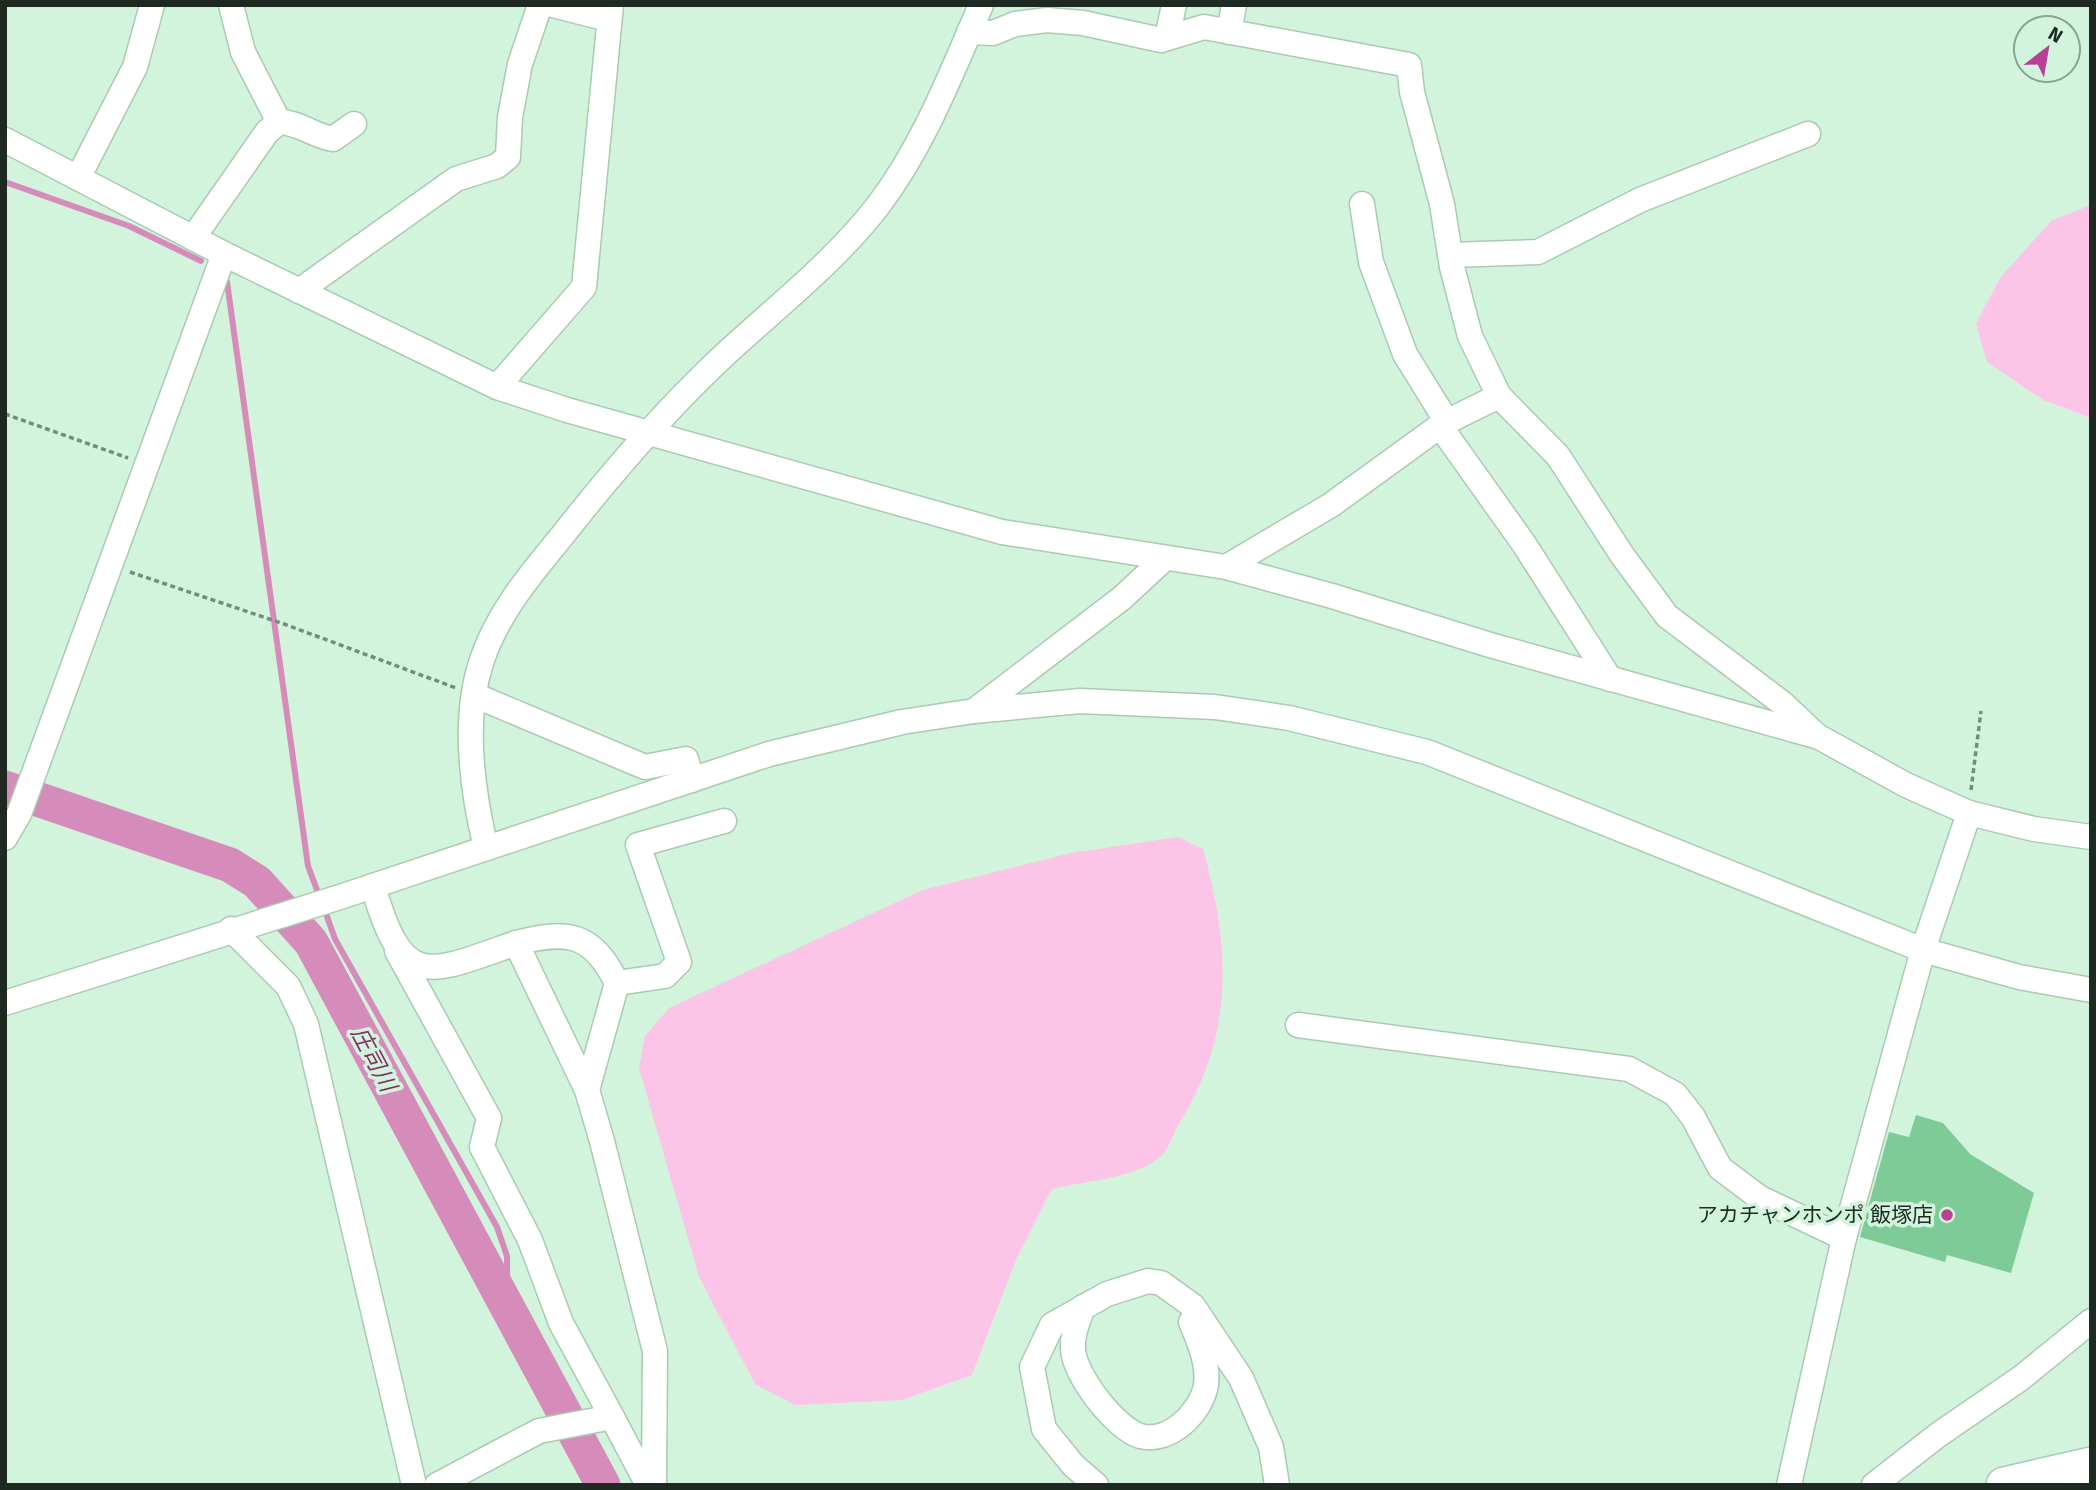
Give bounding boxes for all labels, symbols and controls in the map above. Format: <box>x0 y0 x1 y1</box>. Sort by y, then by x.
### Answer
north arrow <box>2012 14 2082 84</box>
text: N <box>2044 22 2067 48</box>
water label: 庄司川 <box>345 1022 404 1099</box>
place label: アカチャンホンポ 飯塚店 <box>1697 1202 1933 1228</box>
marker: アカチャンホンポ 飯塚店 <box>1939 1207 1955 1223</box>

